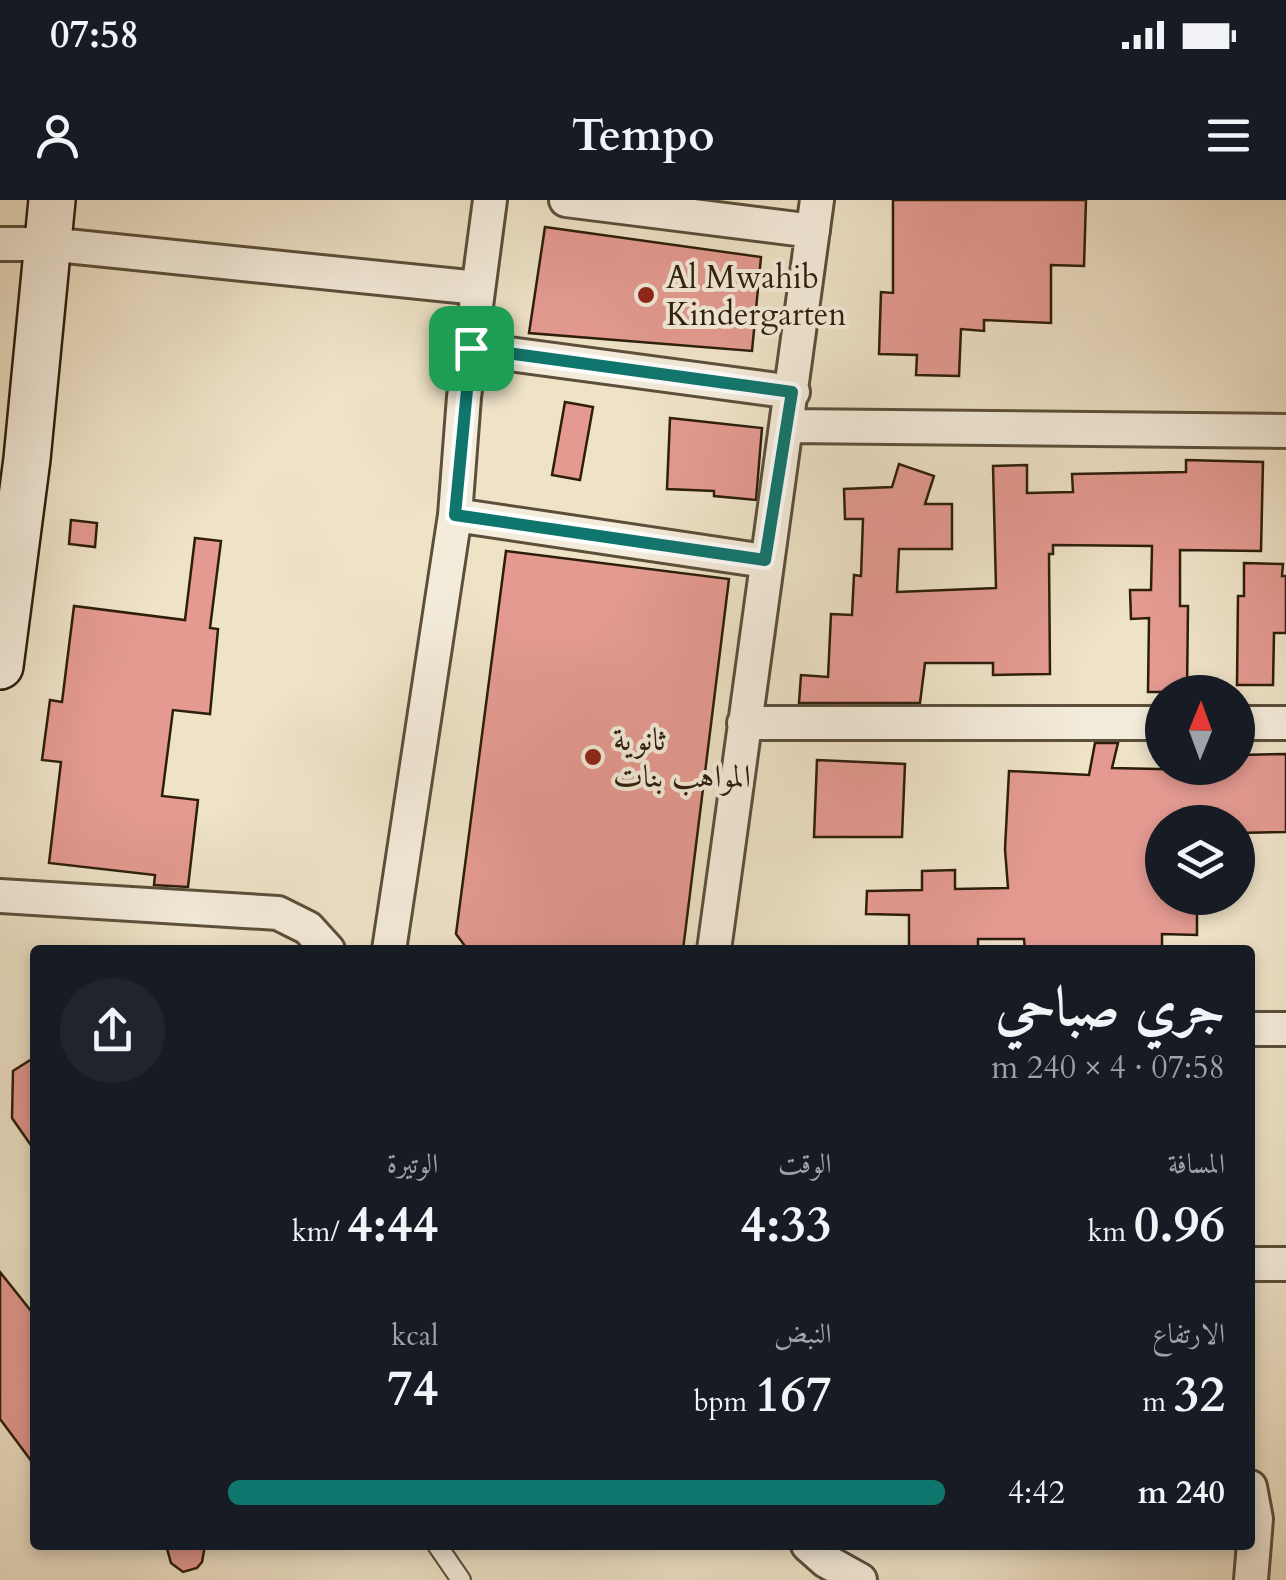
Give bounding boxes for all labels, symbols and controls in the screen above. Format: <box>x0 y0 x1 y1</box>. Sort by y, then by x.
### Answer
text: 07:58 <box>50 9 139 61</box>
text: Tempo <box>572 105 714 166</box>
icon: person <box>30 108 85 163</box>
icon: menu <box>1201 108 1256 163</box>
place label: Al Mwahib Kindergarten <box>666 256 847 337</box>
marker: Al Mwahib Kindergarten <box>635 284 657 306</box>
pin <box>429 306 514 391</box>
icon: arrive <box>444 321 499 376</box>
north arrow <box>1145 675 1255 785</box>
map controls <box>1145 675 1255 915</box>
place label: ثانوية المواهب بنات <box>613 718 751 799</box>
marker: ثانوية المواهب بنات <box>582 746 604 768</box>
button: layers <box>1145 805 1255 915</box>
text: جري صباحي <box>995 971 1225 1045</box>
button: share <box>60 978 165 1083</box>
text: 07:58 · 4 × 240 m <box>991 1046 1225 1090</box>
text: الوتيرة <box>387 1145 438 1183</box>
text: الوقت <box>778 1145 832 1183</box>
text: المسافة <box>1168 1145 1225 1183</box>
text: 4:44 <box>347 1191 438 1259</box>
text: 4:33 <box>740 1191 832 1259</box>
text: 0.96 <box>1134 1191 1225 1259</box>
text: /km <box>292 1213 347 1251</box>
text: km <box>1087 1213 1134 1251</box>
text: النبض <box>774 1315 832 1353</box>
text: الارتفاع <box>1152 1315 1225 1353</box>
text: kcal <box>391 1317 438 1355</box>
text: 74 <box>387 1355 438 1423</box>
text: 167 <box>755 1361 832 1429</box>
text: 32 <box>1174 1361 1225 1429</box>
text: bpm <box>694 1383 755 1421</box>
text: m <box>1143 1383 1174 1421</box>
text: 4:42 <box>1008 1471 1065 1515</box>
text: 240 m <box>1138 1471 1225 1515</box>

